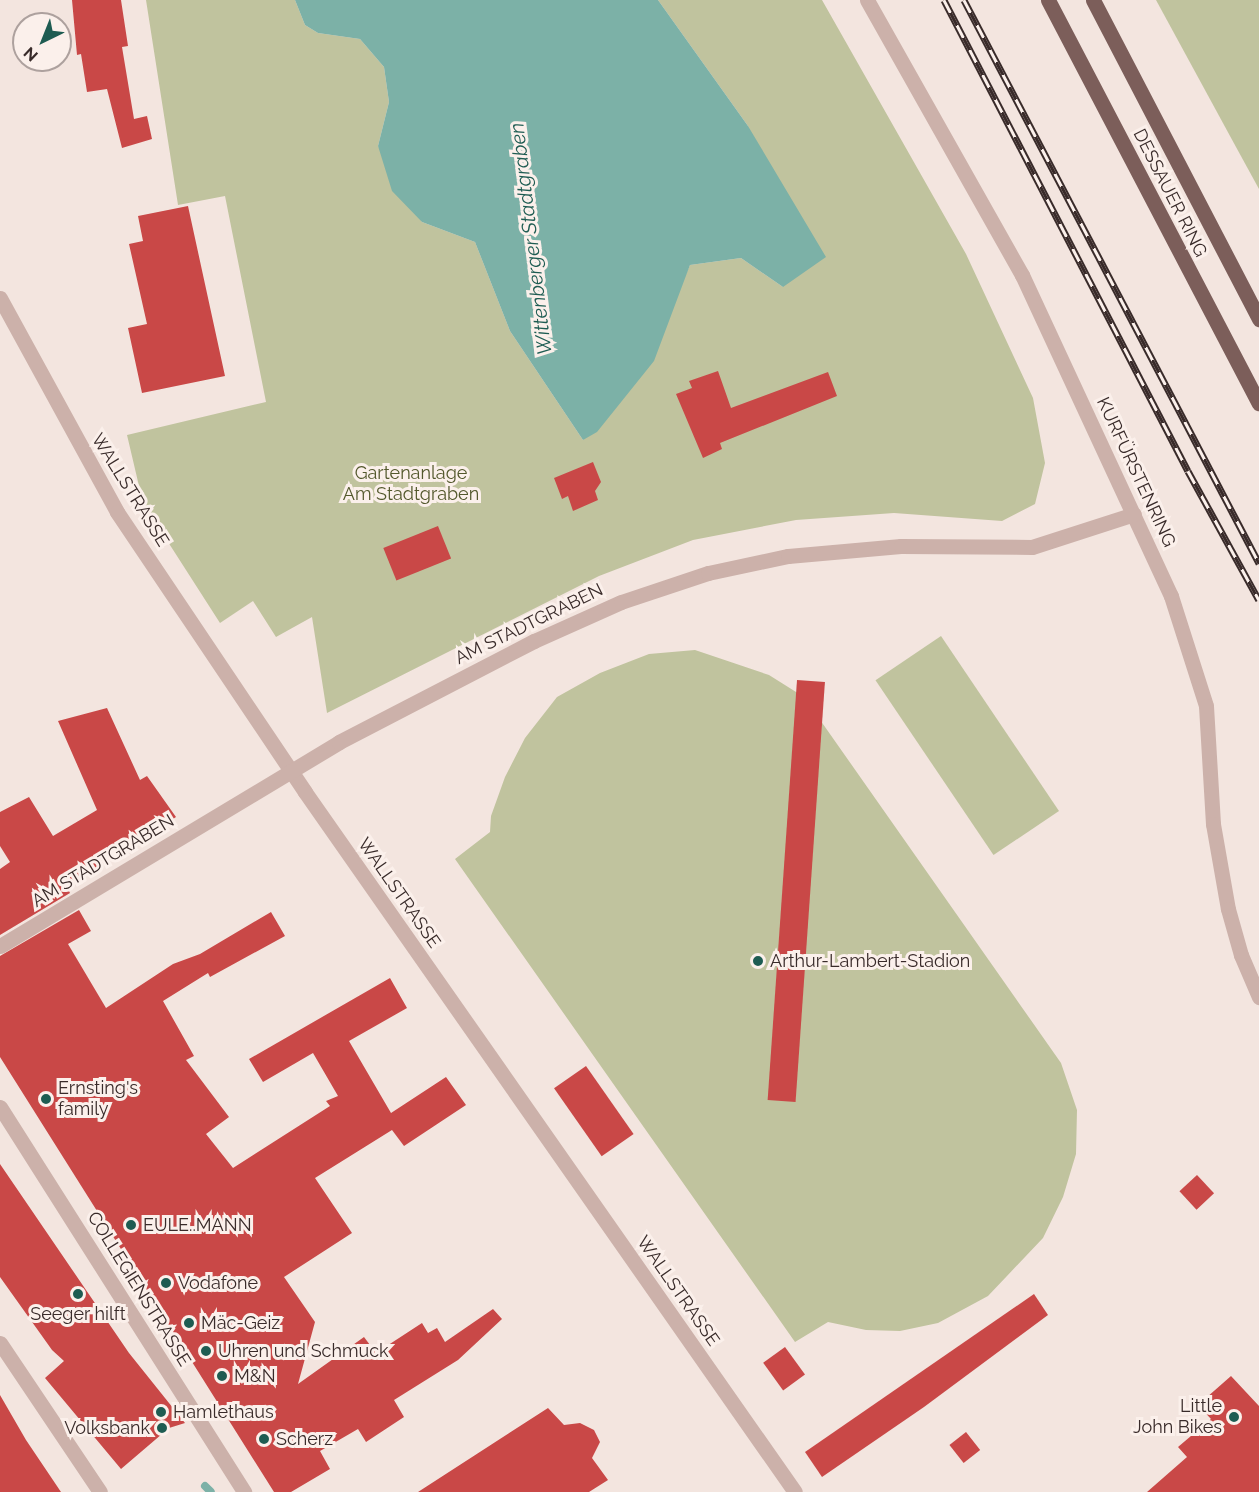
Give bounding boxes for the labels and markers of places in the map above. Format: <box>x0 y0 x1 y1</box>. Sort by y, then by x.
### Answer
place label: Arthur-Lambert-Stadion <box>770 950 970 972</box>
marker: Arthur-Lambert-Stadion <box>751 954 765 968</box>
place label: Ernsting's family <box>58 1078 138 1120</box>
marker: Ernsting's family <box>39 1092 53 1106</box>
place label: EULE..MANN <box>143 1214 252 1236</box>
marker: EULE..MANN <box>124 1218 138 1232</box>
place label: Vodafone <box>178 1272 258 1294</box>
marker: Vodafone <box>159 1276 173 1290</box>
marker: Seeger hilft <box>71 1287 85 1301</box>
place label: Seeger hilft <box>30 1303 126 1325</box>
place label: Mäc-Geiz <box>201 1312 280 1334</box>
marker: Mäc-Geiz <box>182 1316 196 1330</box>
place label: Uhren und Schmuck <box>218 1340 389 1362</box>
marker: Uhren und Schmuck <box>199 1344 213 1358</box>
place label: M&N <box>234 1365 276 1387</box>
marker: M&N <box>215 1369 229 1383</box>
place label: Little John Bikes <box>1133 1396 1222 1438</box>
place label: Hamlethaus <box>173 1401 274 1423</box>
marker: Hamlethaus <box>154 1405 168 1419</box>
marker: Little John Bikes <box>1227 1410 1241 1424</box>
place label: Volksbank <box>64 1417 150 1439</box>
marker: Volksbank <box>155 1421 169 1435</box>
place label: Scherz <box>276 1428 333 1450</box>
marker: Scherz <box>257 1432 271 1446</box>

